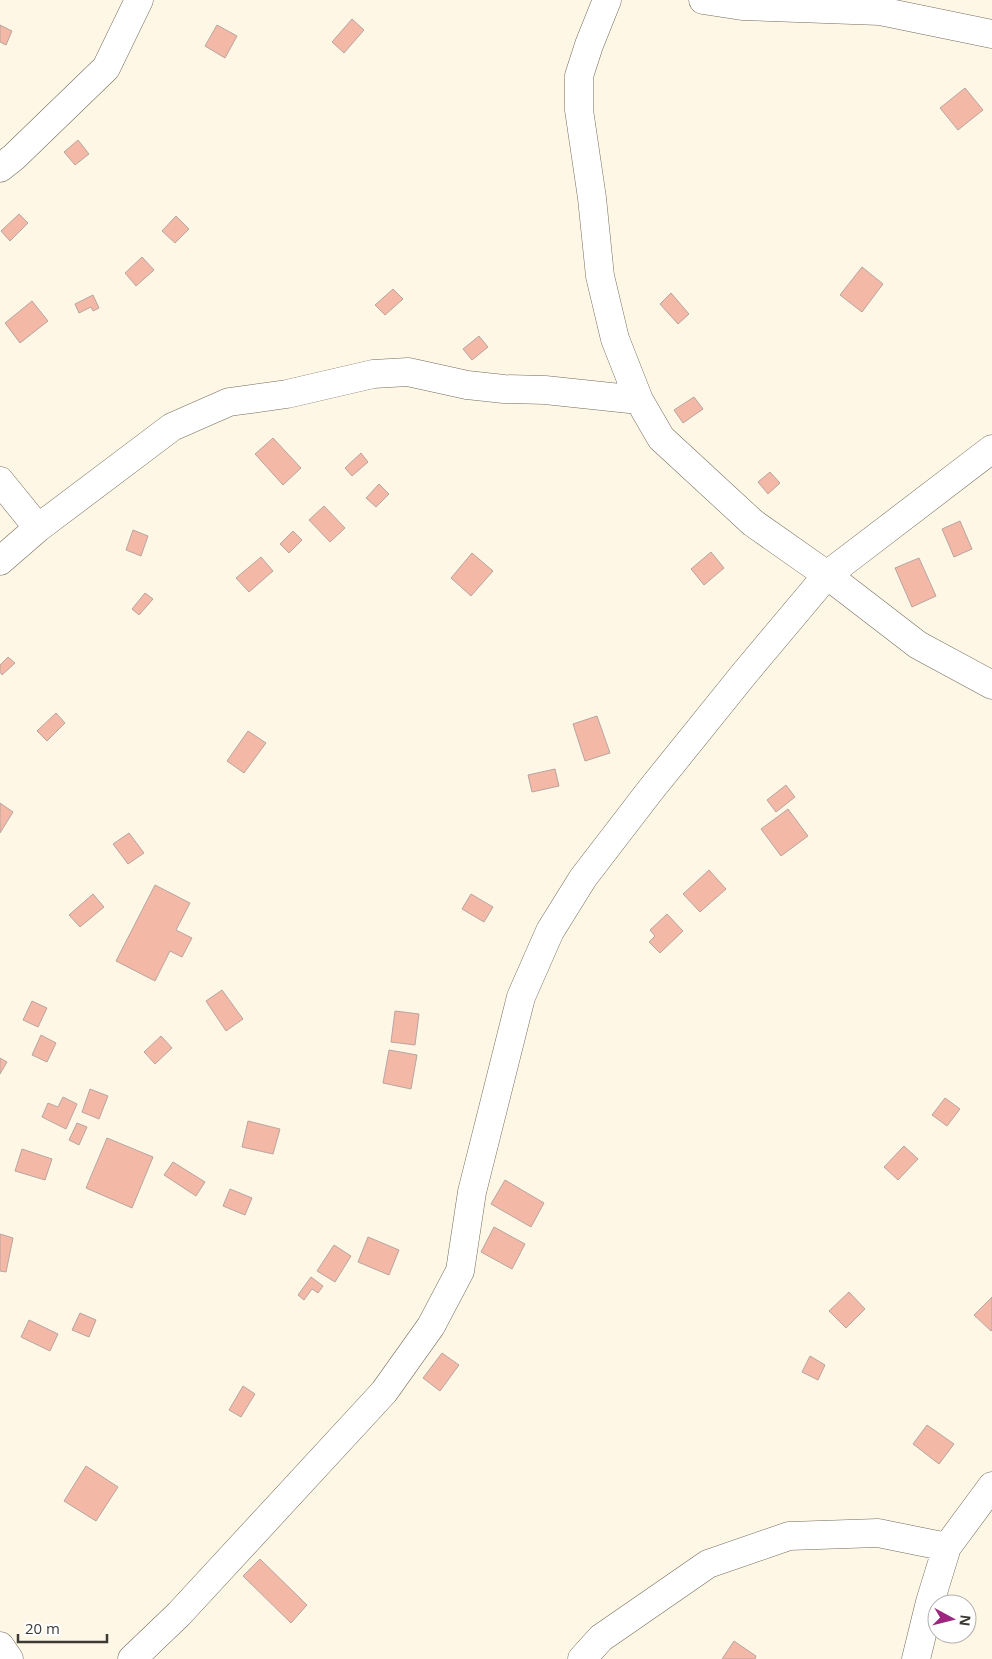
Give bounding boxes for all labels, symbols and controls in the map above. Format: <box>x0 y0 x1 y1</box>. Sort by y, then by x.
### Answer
north arrow <box>927 1594 977 1644</box>
scale bar <box>18 1612 106 1644</box>
text: N <box>955 1614 976 1627</box>
text: 20 m <box>25 1618 60 1638</box>

